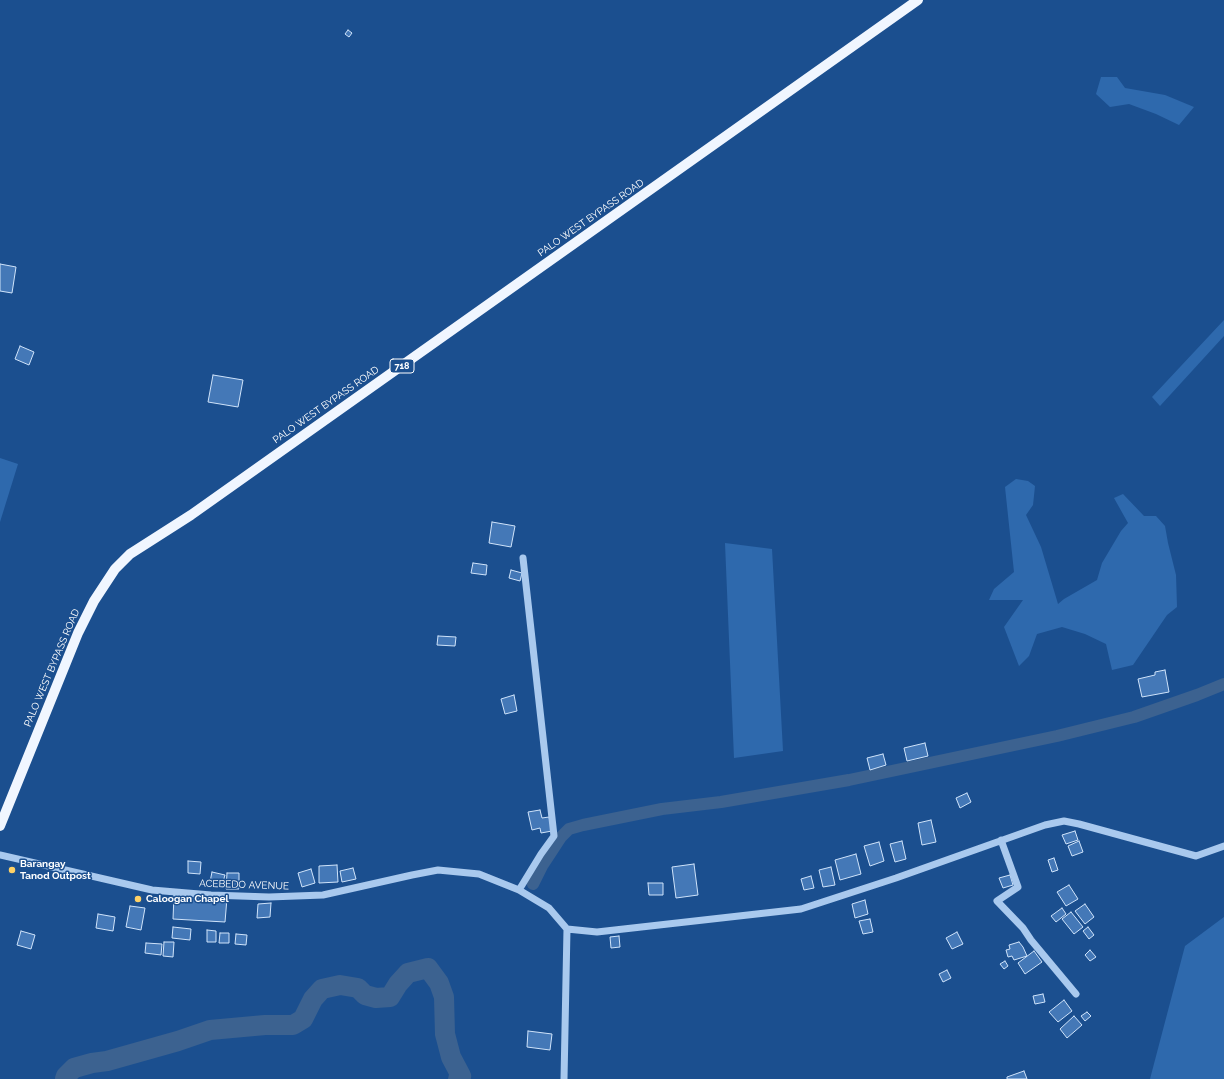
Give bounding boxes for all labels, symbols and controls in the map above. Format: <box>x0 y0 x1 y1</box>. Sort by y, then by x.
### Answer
street label: PALO WEST BYPASS ROAD <box>536 177 646 259</box>
road number: 718 <box>390 359 414 373</box>
street label: PALO WEST BYPASS ROAD <box>271 364 381 446</box>
street label: PALO WEST BYPASS ROAD <box>22 607 82 729</box>
place label: Barangay Tanod Outpost <box>20 858 91 882</box>
marker: Barangay Tanod Outpost <box>7 865 17 875</box>
street label: ACEBEDO AVENUE <box>199 877 289 893</box>
place label: Caloogan Chapel <box>146 893 229 905</box>
marker: Caloogan Chapel <box>133 894 143 904</box>

